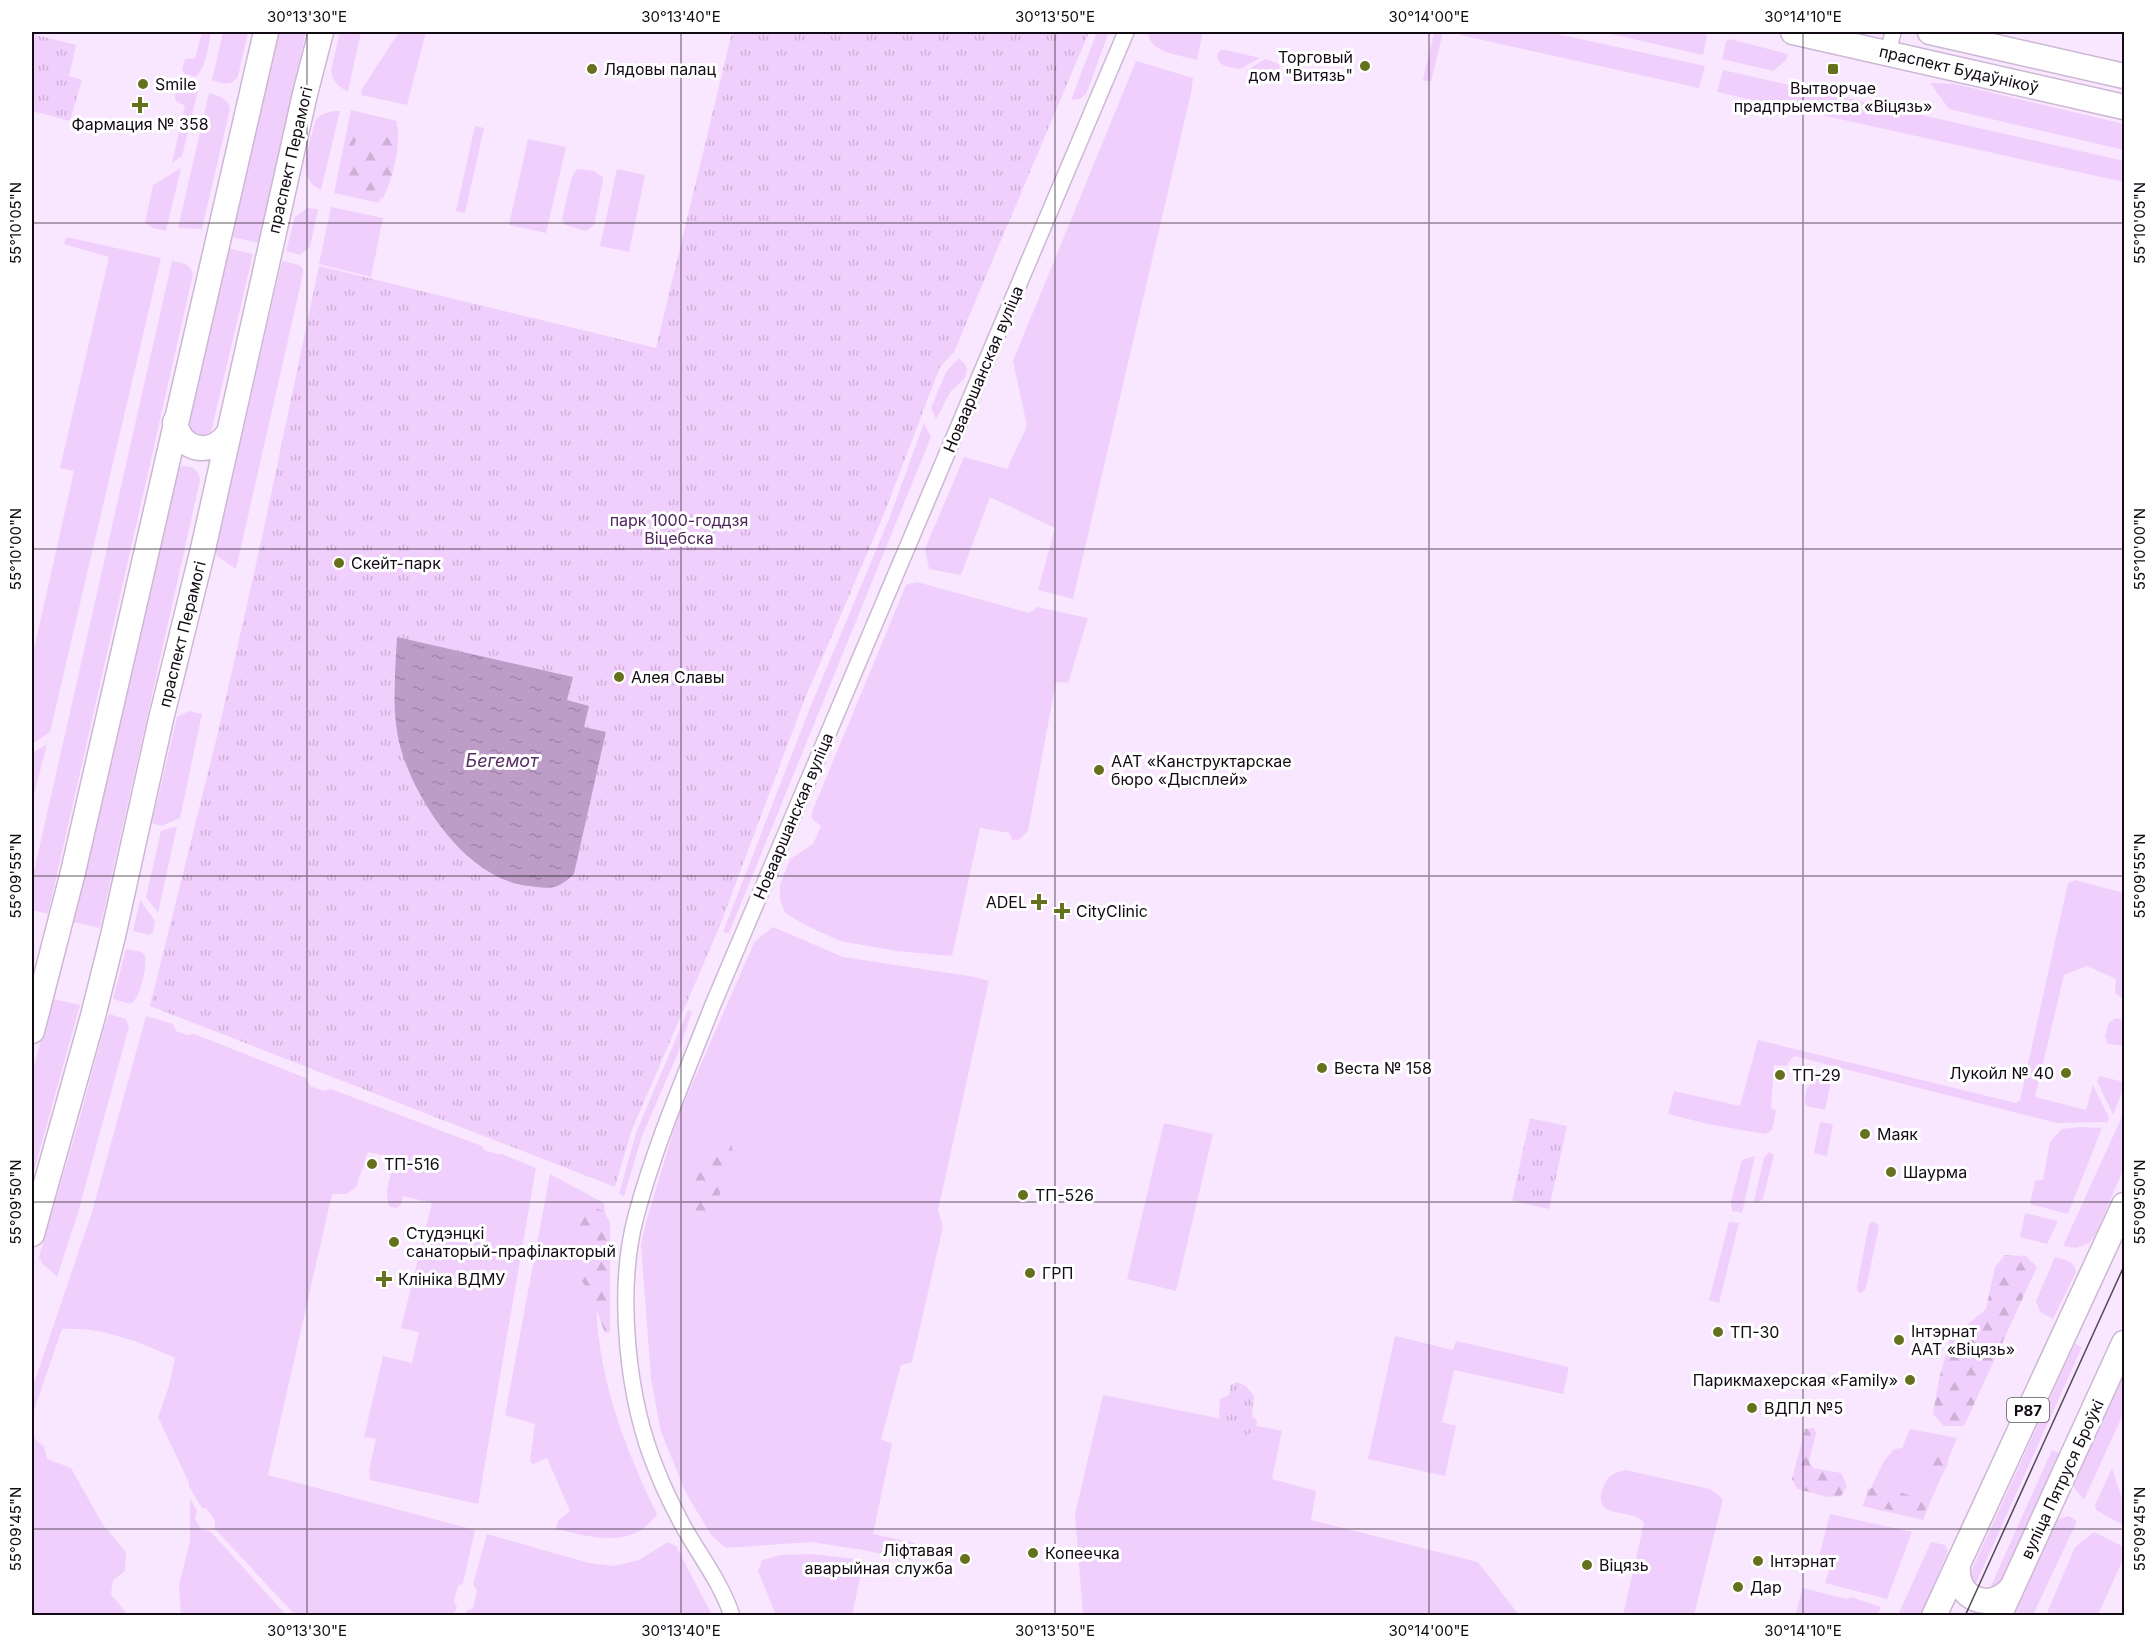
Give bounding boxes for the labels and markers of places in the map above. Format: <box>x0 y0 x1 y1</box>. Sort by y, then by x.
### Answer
place label: Торговый дом "Витязь" <box>1249 47 1353 85</box>
place label: Лядовы палац <box>604 59 716 79</box>
marker: Торговый дом "Витязь" <box>1358 59 1372 73</box>
marker: Лядовы палац <box>585 62 599 76</box>
marker: Вытворчае прадпрыемства «Віцязь» <box>1826 62 1840 76</box>
place label: Smile <box>155 74 196 94</box>
marker: Smile <box>136 77 150 91</box>
place label: Вытворчае прадпрыемства «Віцязь» <box>1734 78 1932 116</box>
marker: Фармация № 358 <box>133 98 147 112</box>
place label: Фармация № 358 <box>71 114 209 134</box>
place label: Скейт-парк <box>351 553 441 573</box>
marker: Скейт-парк <box>332 556 346 570</box>
place label: Алея Славы <box>631 667 725 687</box>
marker: Алея Славы <box>612 670 626 684</box>
place label: ААТ «Канструктарскае бюро «Дысплей» <box>1111 751 1292 789</box>
marker: ААТ «Канструктарскае бюро «Дысплей» <box>1092 763 1106 777</box>
place label: ADEL <box>986 892 1027 912</box>
marker: ADEL <box>1032 895 1046 909</box>
place label: CityClinic <box>1076 901 1148 921</box>
marker: CityClinic <box>1053 902 1071 920</box>
place label: Веста № 158 <box>1334 1058 1432 1078</box>
marker: Веста № 158 <box>1315 1061 1329 1075</box>
place label: Лукойл № 40 <box>1949 1063 2054 1083</box>
place label: ТП-29 <box>1792 1065 1841 1085</box>
marker: Лукойл № 40 <box>2059 1066 2073 1080</box>
marker: ТП-29 <box>1773 1068 1787 1082</box>
place label: Маяк <box>1877 1124 1918 1144</box>
marker: Маяк <box>1858 1127 1872 1141</box>
place label: ТП-516 <box>384 1154 440 1174</box>
marker: ТП-516 <box>365 1157 379 1171</box>
place label: Шаурма <box>1903 1162 1967 1182</box>
marker: Шаурма <box>1884 1165 1898 1179</box>
place label: ТП-526 <box>1035 1185 1094 1205</box>
marker: ТП-526 <box>1016 1188 1030 1202</box>
place label: Студэнцкі санаторый-прафілакторый <box>406 1223 616 1261</box>
marker: Студэнцкі санаторый-прафілакторый <box>387 1235 401 1249</box>
place label: ГРП <box>1042 1263 1073 1283</box>
marker: ГРП <box>1023 1266 1037 1280</box>
place label: Клініка ВДМУ <box>398 1269 505 1289</box>
marker: Клініка ВДМУ <box>375 1270 393 1288</box>
place label: Інтэрнат ААТ «Віцязь» <box>1911 1321 2015 1359</box>
place label: ТП-30 <box>1730 1322 1779 1342</box>
marker: ТП-30 <box>1711 1325 1725 1339</box>
marker: Інтэрнат ААТ «Віцязь» <box>1892 1333 1906 1347</box>
place label: Парикмахерская «Family» <box>1693 1370 1898 1390</box>
marker: Парикмахерская «Family» <box>1903 1373 1917 1387</box>
place label: ВДПЛ №5 <box>1764 1398 1843 1418</box>
marker: ВДПЛ №5 <box>1745 1401 1759 1415</box>
place label: Ліфтавая аварыйная служба <box>805 1540 953 1578</box>
place label: Копеечка <box>1045 1543 1120 1563</box>
marker: Копеечка <box>1026 1546 1040 1560</box>
place label: Інтэрнат <box>1770 1551 1837 1571</box>
marker: Ліфтавая аварыйная служба <box>958 1552 972 1566</box>
marker: Інтэрнат <box>1751 1554 1765 1568</box>
place label: Віцязь <box>1599 1555 1649 1575</box>
marker: Віцязь <box>1580 1558 1594 1572</box>
place label: Дар <box>1750 1577 1782 1597</box>
marker: Дар <box>1731 1580 1745 1594</box>

